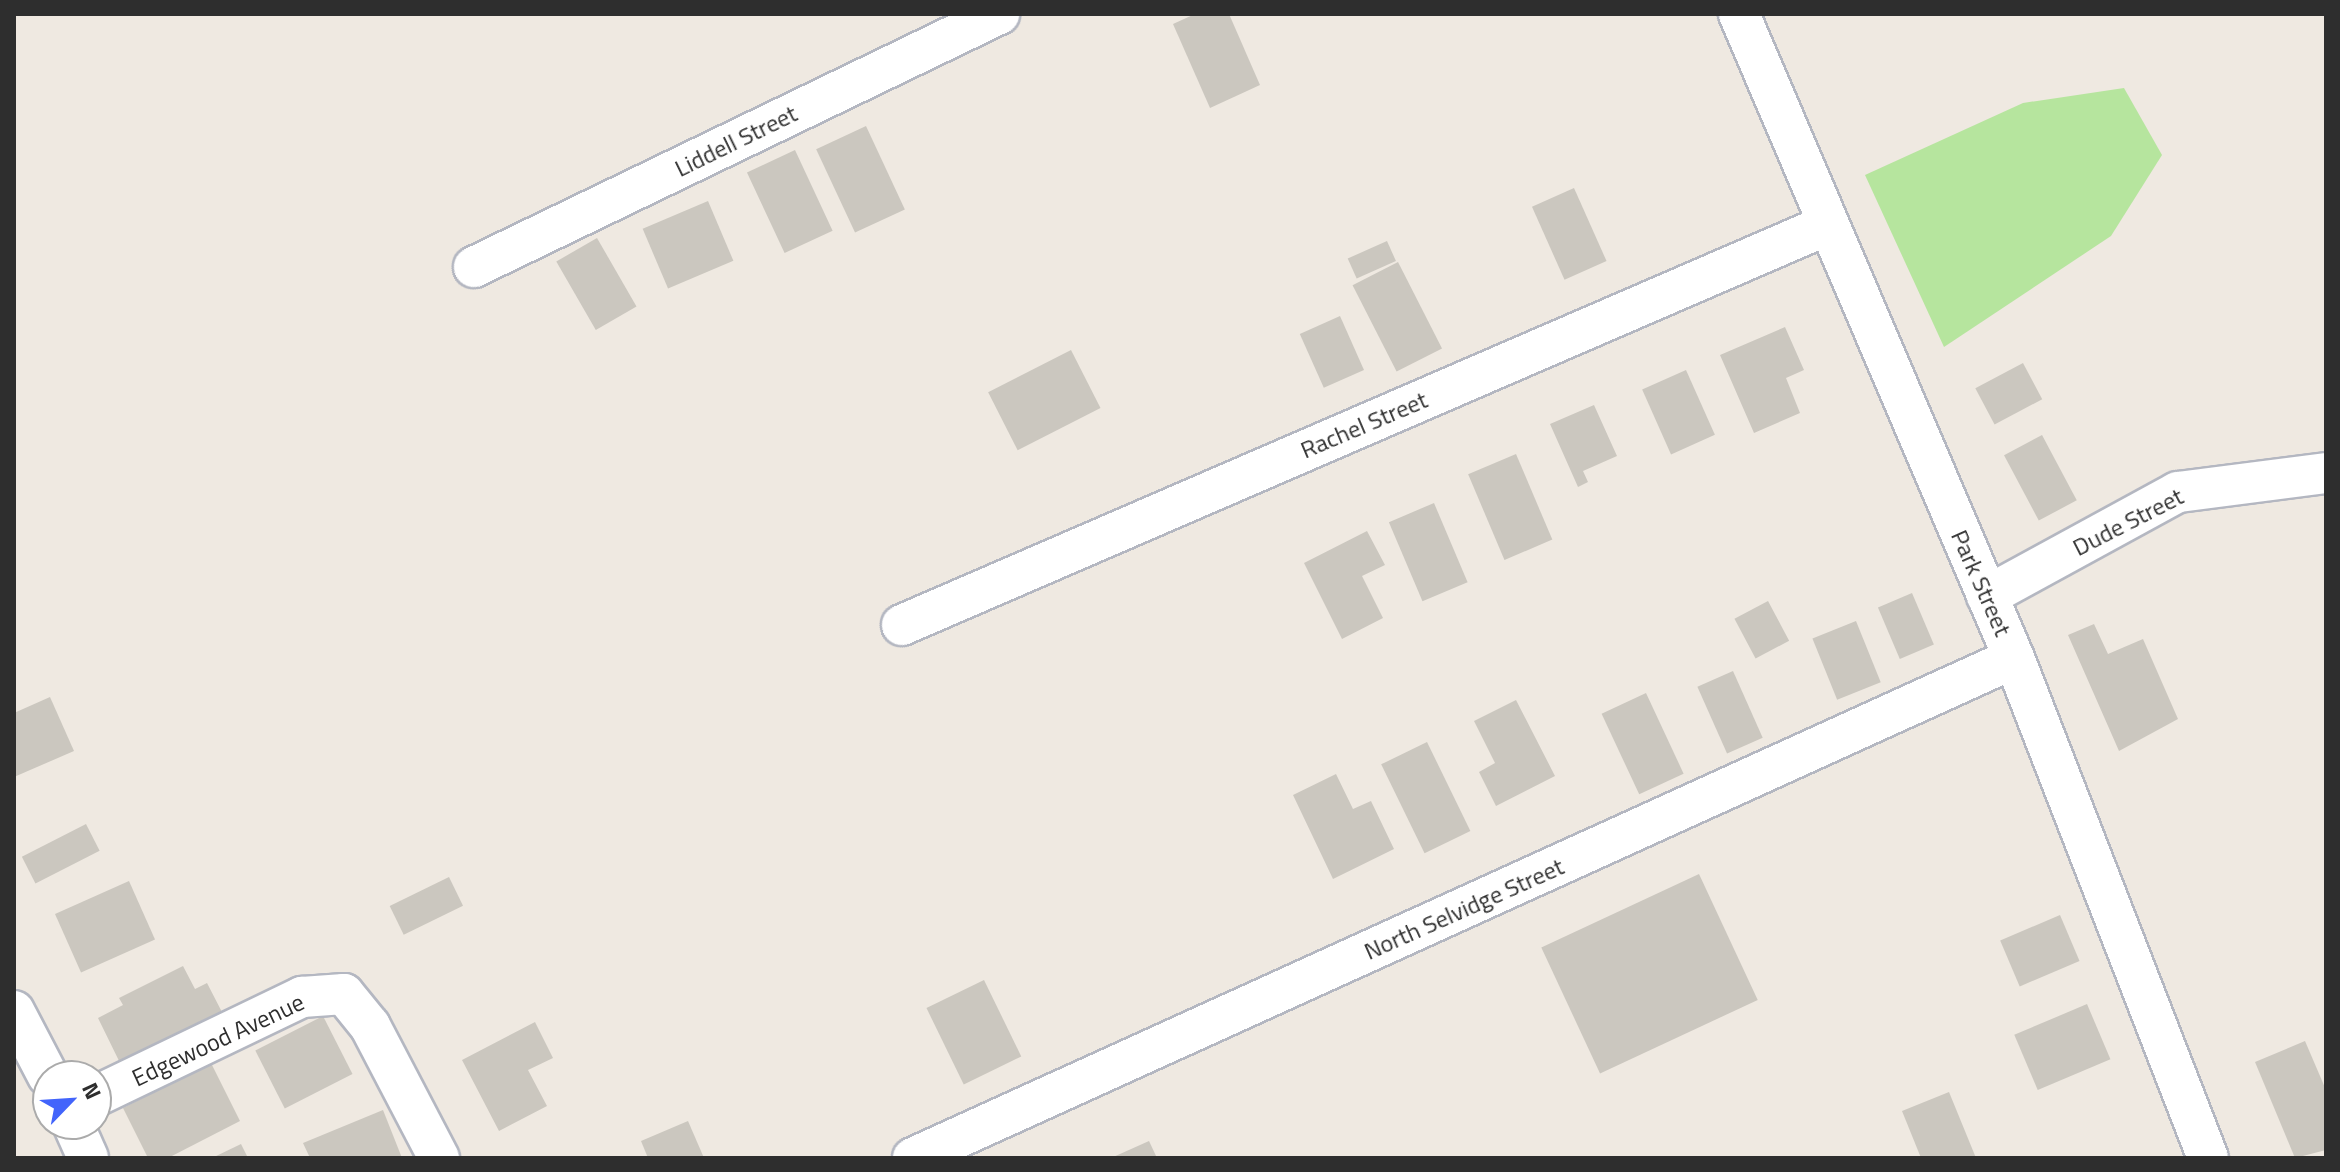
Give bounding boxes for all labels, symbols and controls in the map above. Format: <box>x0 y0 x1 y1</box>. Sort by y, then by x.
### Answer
street label: Liddell Street <box>670 99 802 183</box>
street label: Rachel Street <box>1296 385 1432 465</box>
street label: Dude Street <box>2068 482 2188 562</box>
street label: Park Street <box>1945 525 2017 641</box>
street label: North Selvidge Street <box>1360 852 1568 966</box>
street label: Edgewood Avenue <box>127 988 309 1092</box>
north arrow <box>32 1060 112 1140</box>
text: N <box>73 1077 111 1105</box>

